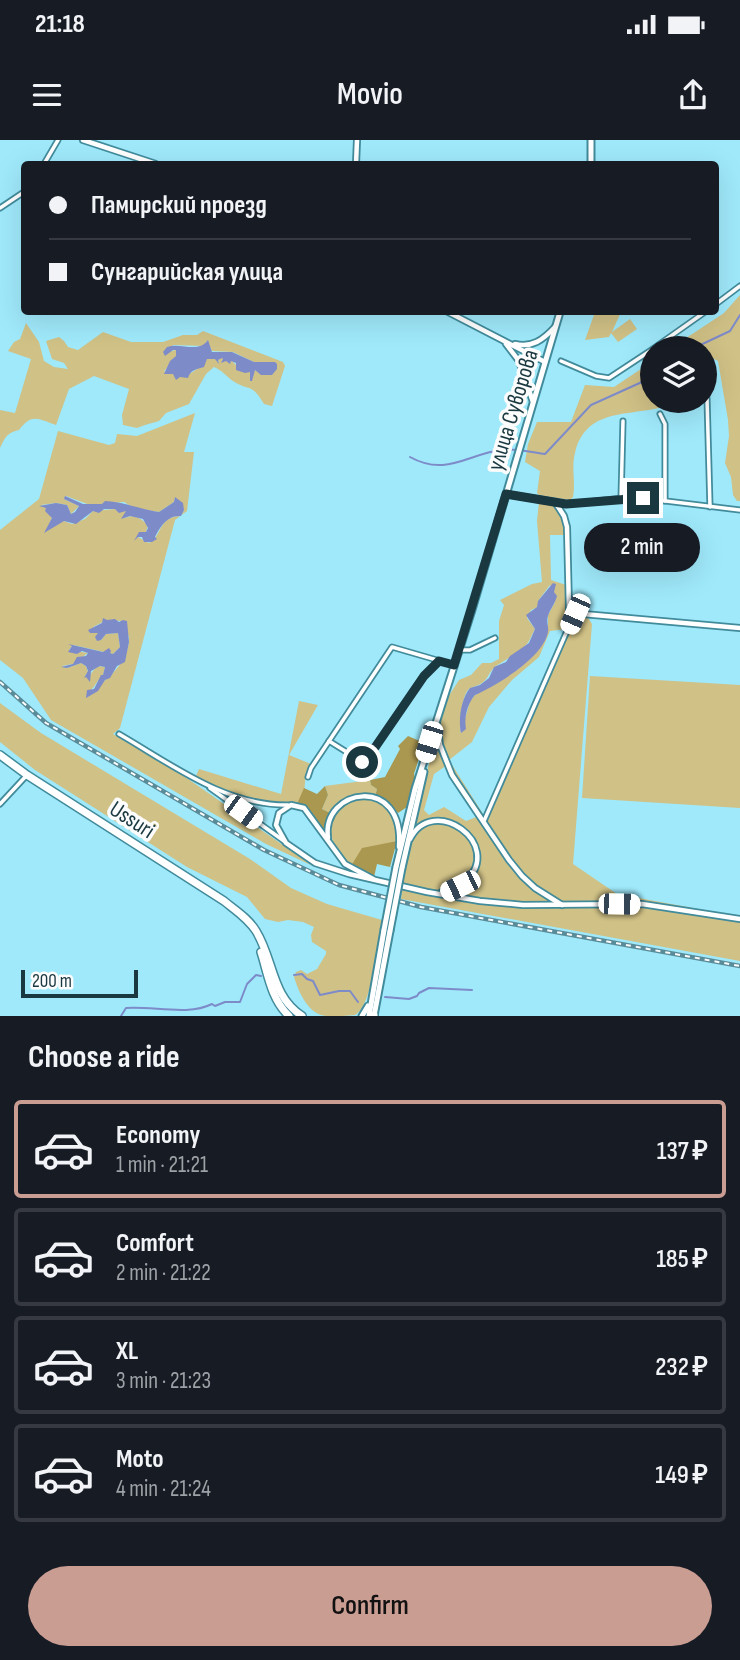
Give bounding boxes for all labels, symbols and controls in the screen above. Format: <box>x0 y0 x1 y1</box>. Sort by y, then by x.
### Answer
text: 21:18 <box>35 9 85 40</box>
text: Movio <box>337 75 403 114</box>
icon: menu <box>28 76 66 114</box>
icon: share <box>674 76 712 114</box>
text: Памирский проезд <box>91 190 267 221</box>
text: Сунгарийская улица <box>91 257 283 288</box>
map controls <box>640 336 717 413</box>
button: layers <box>640 336 717 413</box>
street label: улица Суворова <box>481 346 545 474</box>
route end <box>627 482 659 514</box>
callout: 2 min <box>585 522 701 572</box>
text: 2 min <box>620 533 664 561</box>
car <box>557 591 594 637</box>
car <box>413 719 446 765</box>
route start <box>346 746 378 778</box>
car <box>220 791 267 833</box>
street label: Ussuri <box>104 795 160 845</box>
car <box>437 867 484 905</box>
car <box>598 893 641 915</box>
scale bar <box>21 967 138 999</box>
text: 200 m <box>32 970 72 993</box>
text: Choose a ride <box>28 1038 180 1077</box>
icon: car <box>32 1118 95 1181</box>
text: Economy <box>116 1120 200 1151</box>
text: 137 ₽ <box>657 1136 708 1167</box>
text: 1 min · 21:21 <box>116 1151 208 1179</box>
icon: car <box>32 1226 95 1289</box>
text: Comfort <box>116 1228 194 1259</box>
text: 185 ₽ <box>656 1244 708 1275</box>
text: 2 min · 21:22 <box>116 1259 211 1287</box>
icon: car <box>32 1334 95 1397</box>
text: XL <box>116 1336 138 1367</box>
text: 232 ₽ <box>655 1352 708 1383</box>
text: 3 min · 21:23 <box>116 1367 211 1395</box>
icon: car <box>32 1442 95 1505</box>
text: Moto <box>116 1444 164 1475</box>
text: 149 ₽ <box>655 1460 708 1491</box>
text: 4 min · 21:24 <box>116 1475 211 1503</box>
button: Confirm <box>28 1566 712 1646</box>

